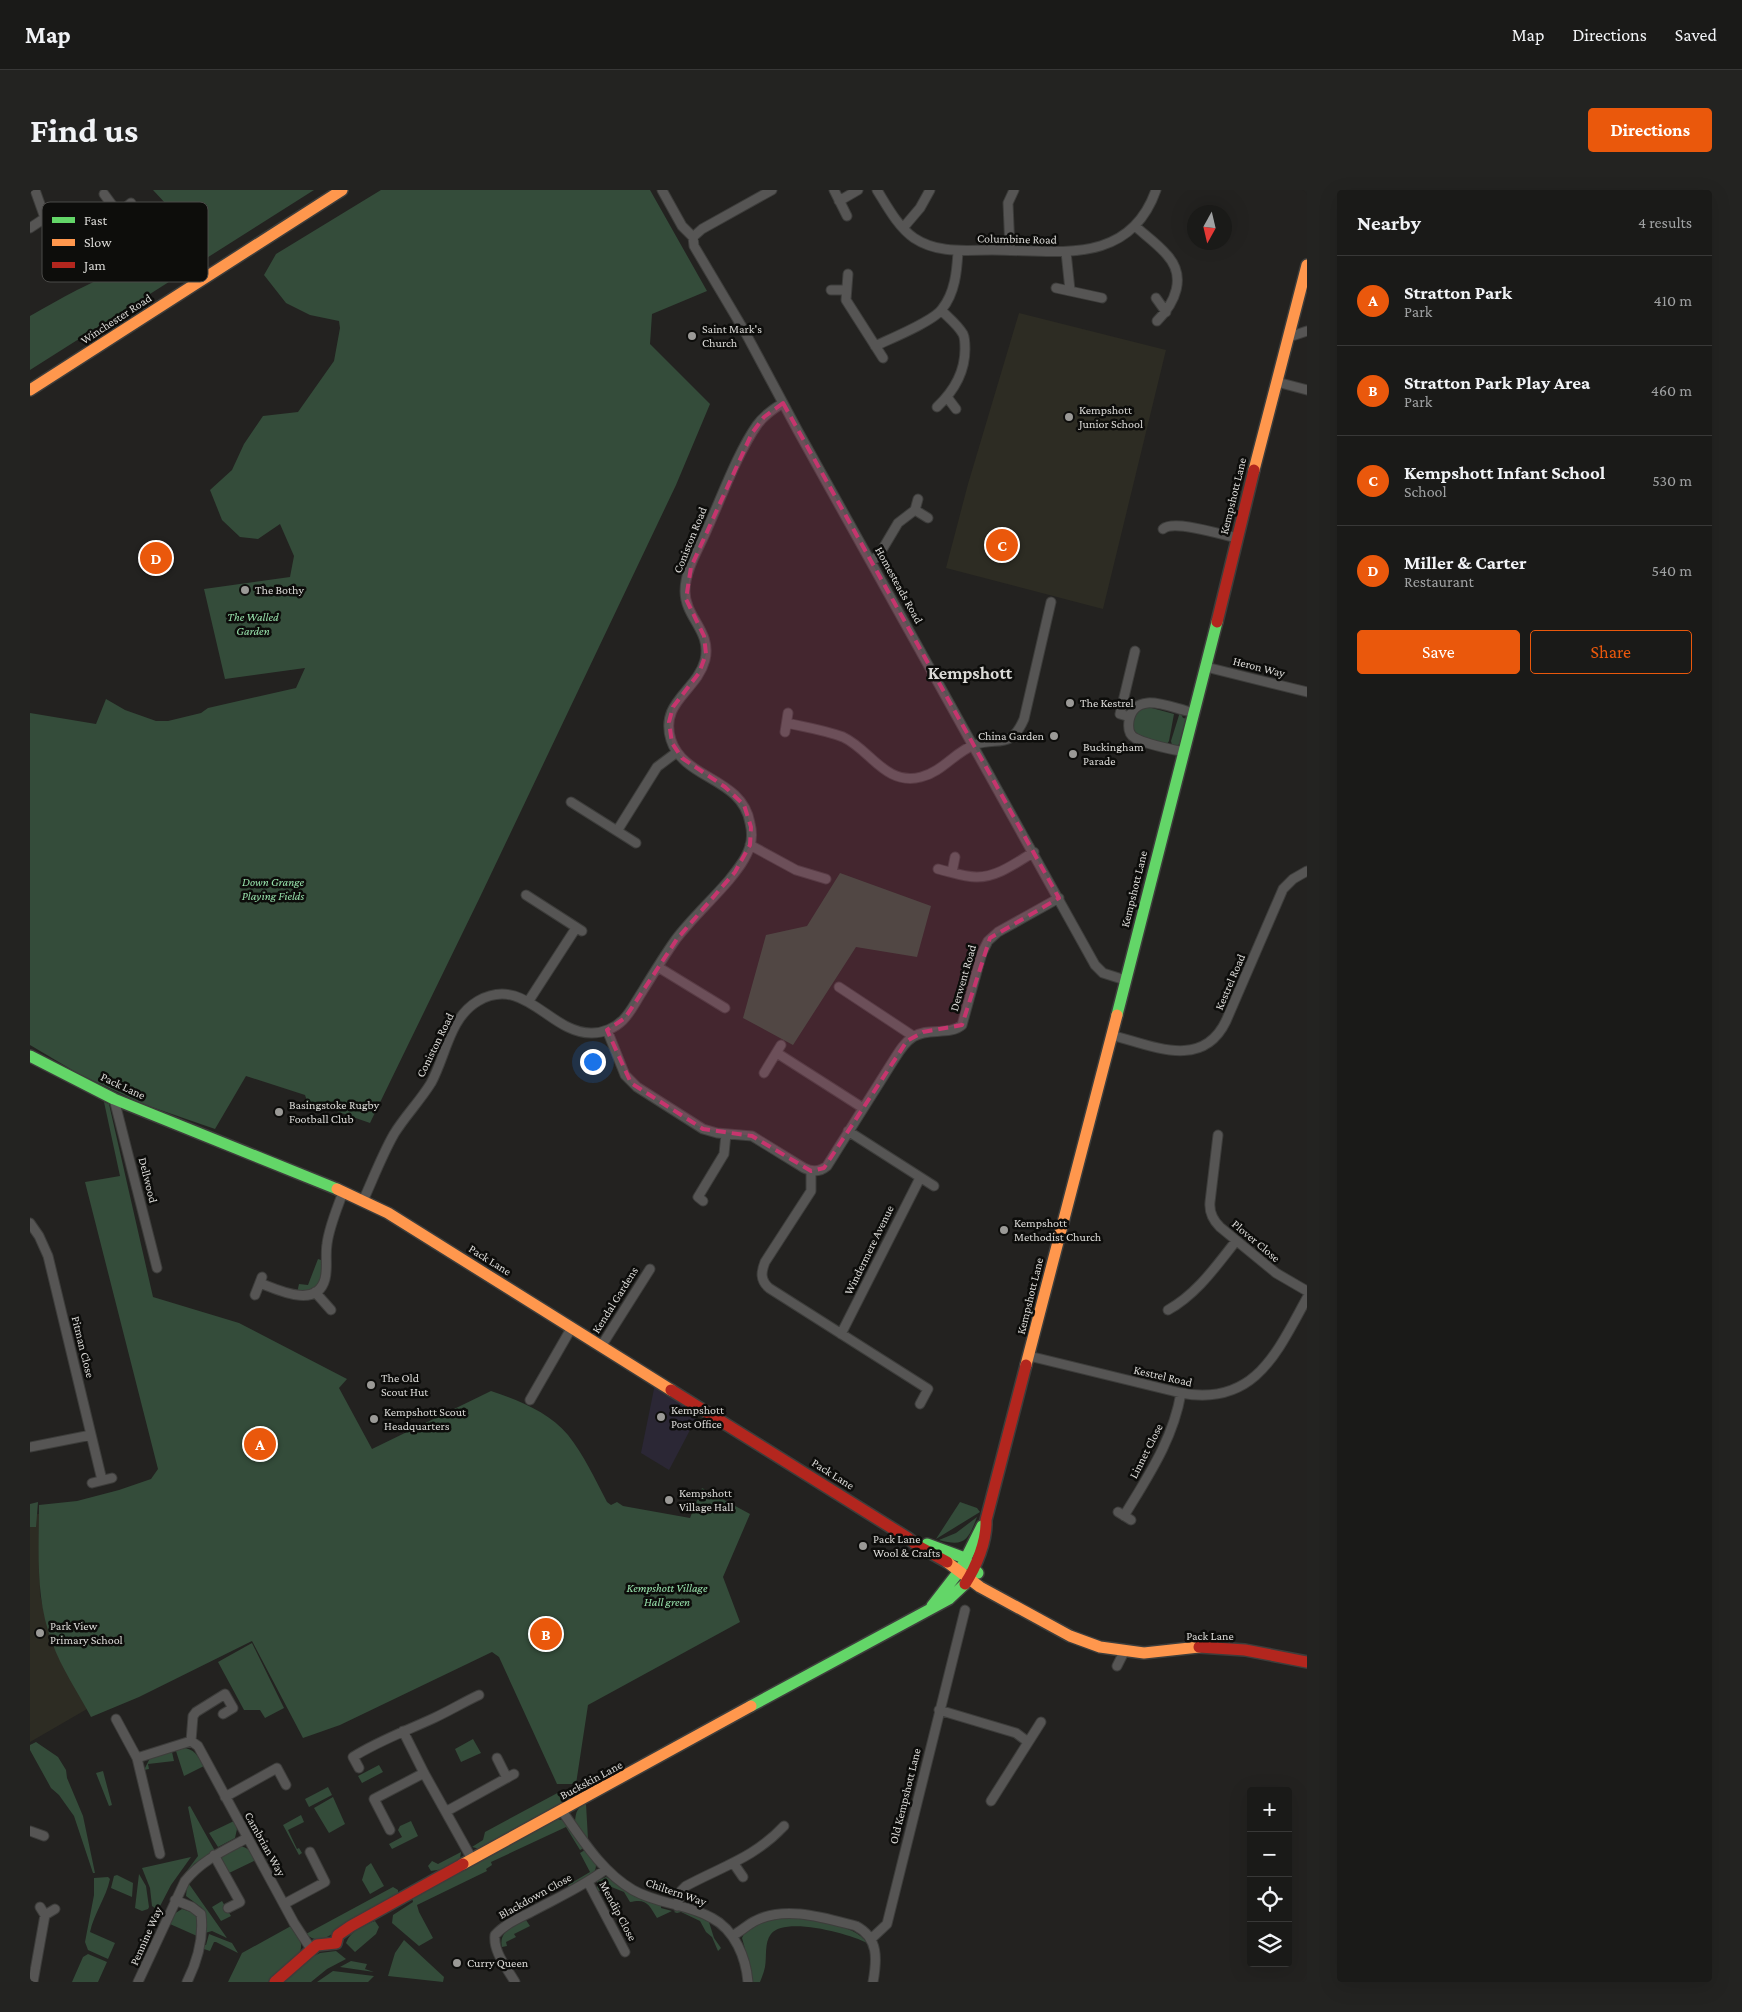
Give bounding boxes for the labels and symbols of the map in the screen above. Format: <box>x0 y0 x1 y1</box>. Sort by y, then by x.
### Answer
legend <box>42 202 208 282</box>
north arrow <box>1187 205 1232 250</box>
text: Fast <box>84 212 108 228</box>
street label: Columbine Road <box>977 231 1058 247</box>
text: Slow <box>84 234 112 250</box>
text: Jam <box>82 257 106 273</box>
street label: Winchester Road <box>78 290 155 347</box>
place label: Saint Mark's Church <box>702 322 762 350</box>
marker: Saint Mark's Church <box>686 330 698 342</box>
place label: Kempshott Junior School <box>1078 403 1143 431</box>
marker: Kempshott Junior School <box>1063 411 1075 423</box>
street label: Kempshott Lane <box>1217 456 1249 536</box>
street label: Coniston Road <box>670 504 710 575</box>
pin: C <box>986 526 1018 564</box>
pin: D <box>140 539 172 577</box>
street label: Homesteads Road <box>872 544 926 627</box>
place label: The Bothy <box>255 583 304 597</box>
marker: The Bothy <box>239 584 251 596</box>
park label: The Walled Garden <box>227 610 279 638</box>
street label: Heron Way <box>1231 654 1287 680</box>
district label: Kempshott <box>928 663 1013 683</box>
place label: The Kestrel <box>1080 696 1134 710</box>
marker: The Kestrel <box>1064 697 1076 709</box>
place label: China Garden <box>978 729 1045 743</box>
marker: China Garden <box>1048 730 1060 742</box>
place label: Buckingham Parade <box>1083 740 1144 768</box>
marker: Buckingham Parade <box>1067 748 1079 760</box>
street label: Kempshott Lane <box>1118 849 1150 929</box>
park label: Down Grange Playing Fields <box>242 875 305 903</box>
street label: Derwent Road <box>947 942 979 1013</box>
street label: Kestrel Road <box>1212 951 1248 1012</box>
street label: Coniston Road <box>413 1010 457 1080</box>
your location <box>580 1049 606 1075</box>
street label: Pack Lane <box>98 1070 148 1102</box>
place label: Basingstoke Rugby Football Club <box>289 1098 380 1126</box>
marker: Basingstoke Rugby Football Club <box>273 1106 285 1118</box>
street label: Dellwood <box>136 1156 161 1205</box>
street label: Windermere Avenue <box>841 1203 897 1297</box>
place label: Kempshott Methodist Church <box>1014 1216 1102 1244</box>
street label: Plover Close <box>1229 1217 1283 1265</box>
marker: Kempshott Methodist Church <box>998 1224 1010 1236</box>
street label: Pack Lane <box>466 1241 514 1279</box>
street label: Kempshott Lane <box>1014 1256 1046 1336</box>
street label: Kendal Gardens <box>589 1264 641 1336</box>
street label: Pitman Close <box>69 1315 97 1379</box>
street label: Kestrel Road <box>1132 1362 1194 1390</box>
place label: The Old Scout Hut <box>381 1371 429 1399</box>
marker: The Old Scout Hut <box>365 1379 377 1391</box>
place label: Kempshott Post Office <box>671 1403 725 1431</box>
place label: Kempshott Scout Headquarters <box>384 1405 467 1433</box>
marker: Kempshott Post Office <box>655 1411 667 1423</box>
marker: Kempshott Scout Headquarters <box>368 1413 380 1425</box>
street label: Linnet Close <box>1126 1421 1166 1481</box>
pin: A <box>244 1425 276 1463</box>
street label: Pack Lane <box>809 1455 857 1493</box>
place label: Kempshott Village Hall <box>679 1486 734 1514</box>
marker: Kempshott Village Hall <box>663 1494 675 1506</box>
place label: Pack Lane Wool & Crafts <box>873 1532 940 1560</box>
marker: Pack Lane Wool & Crafts <box>857 1540 869 1552</box>
park label: Kempshott Village Hall green <box>627 1581 708 1609</box>
pin: B <box>530 1615 562 1653</box>
place label: Park View Primary School <box>50 1619 123 1647</box>
marker: Park View Primary School <box>34 1627 46 1639</box>
street label: Pack Lane <box>1186 1629 1234 1643</box>
street label: Old Kempshott Lane <box>886 1747 924 1845</box>
street label: Buckskin Lane <box>557 1758 625 1802</box>
street label: Cambrian Way <box>242 1809 289 1879</box>
street label: Blackdown Close <box>496 1870 574 1922</box>
street label: Chiltern Way <box>644 1875 709 1909</box>
street label: Mendip Close <box>596 1879 640 1943</box>
street label: Pennine Way <box>127 1904 165 1967</box>
place label: Curry Queen <box>467 1956 529 1970</box>
marker: Curry Queen <box>451 1957 463 1969</box>

